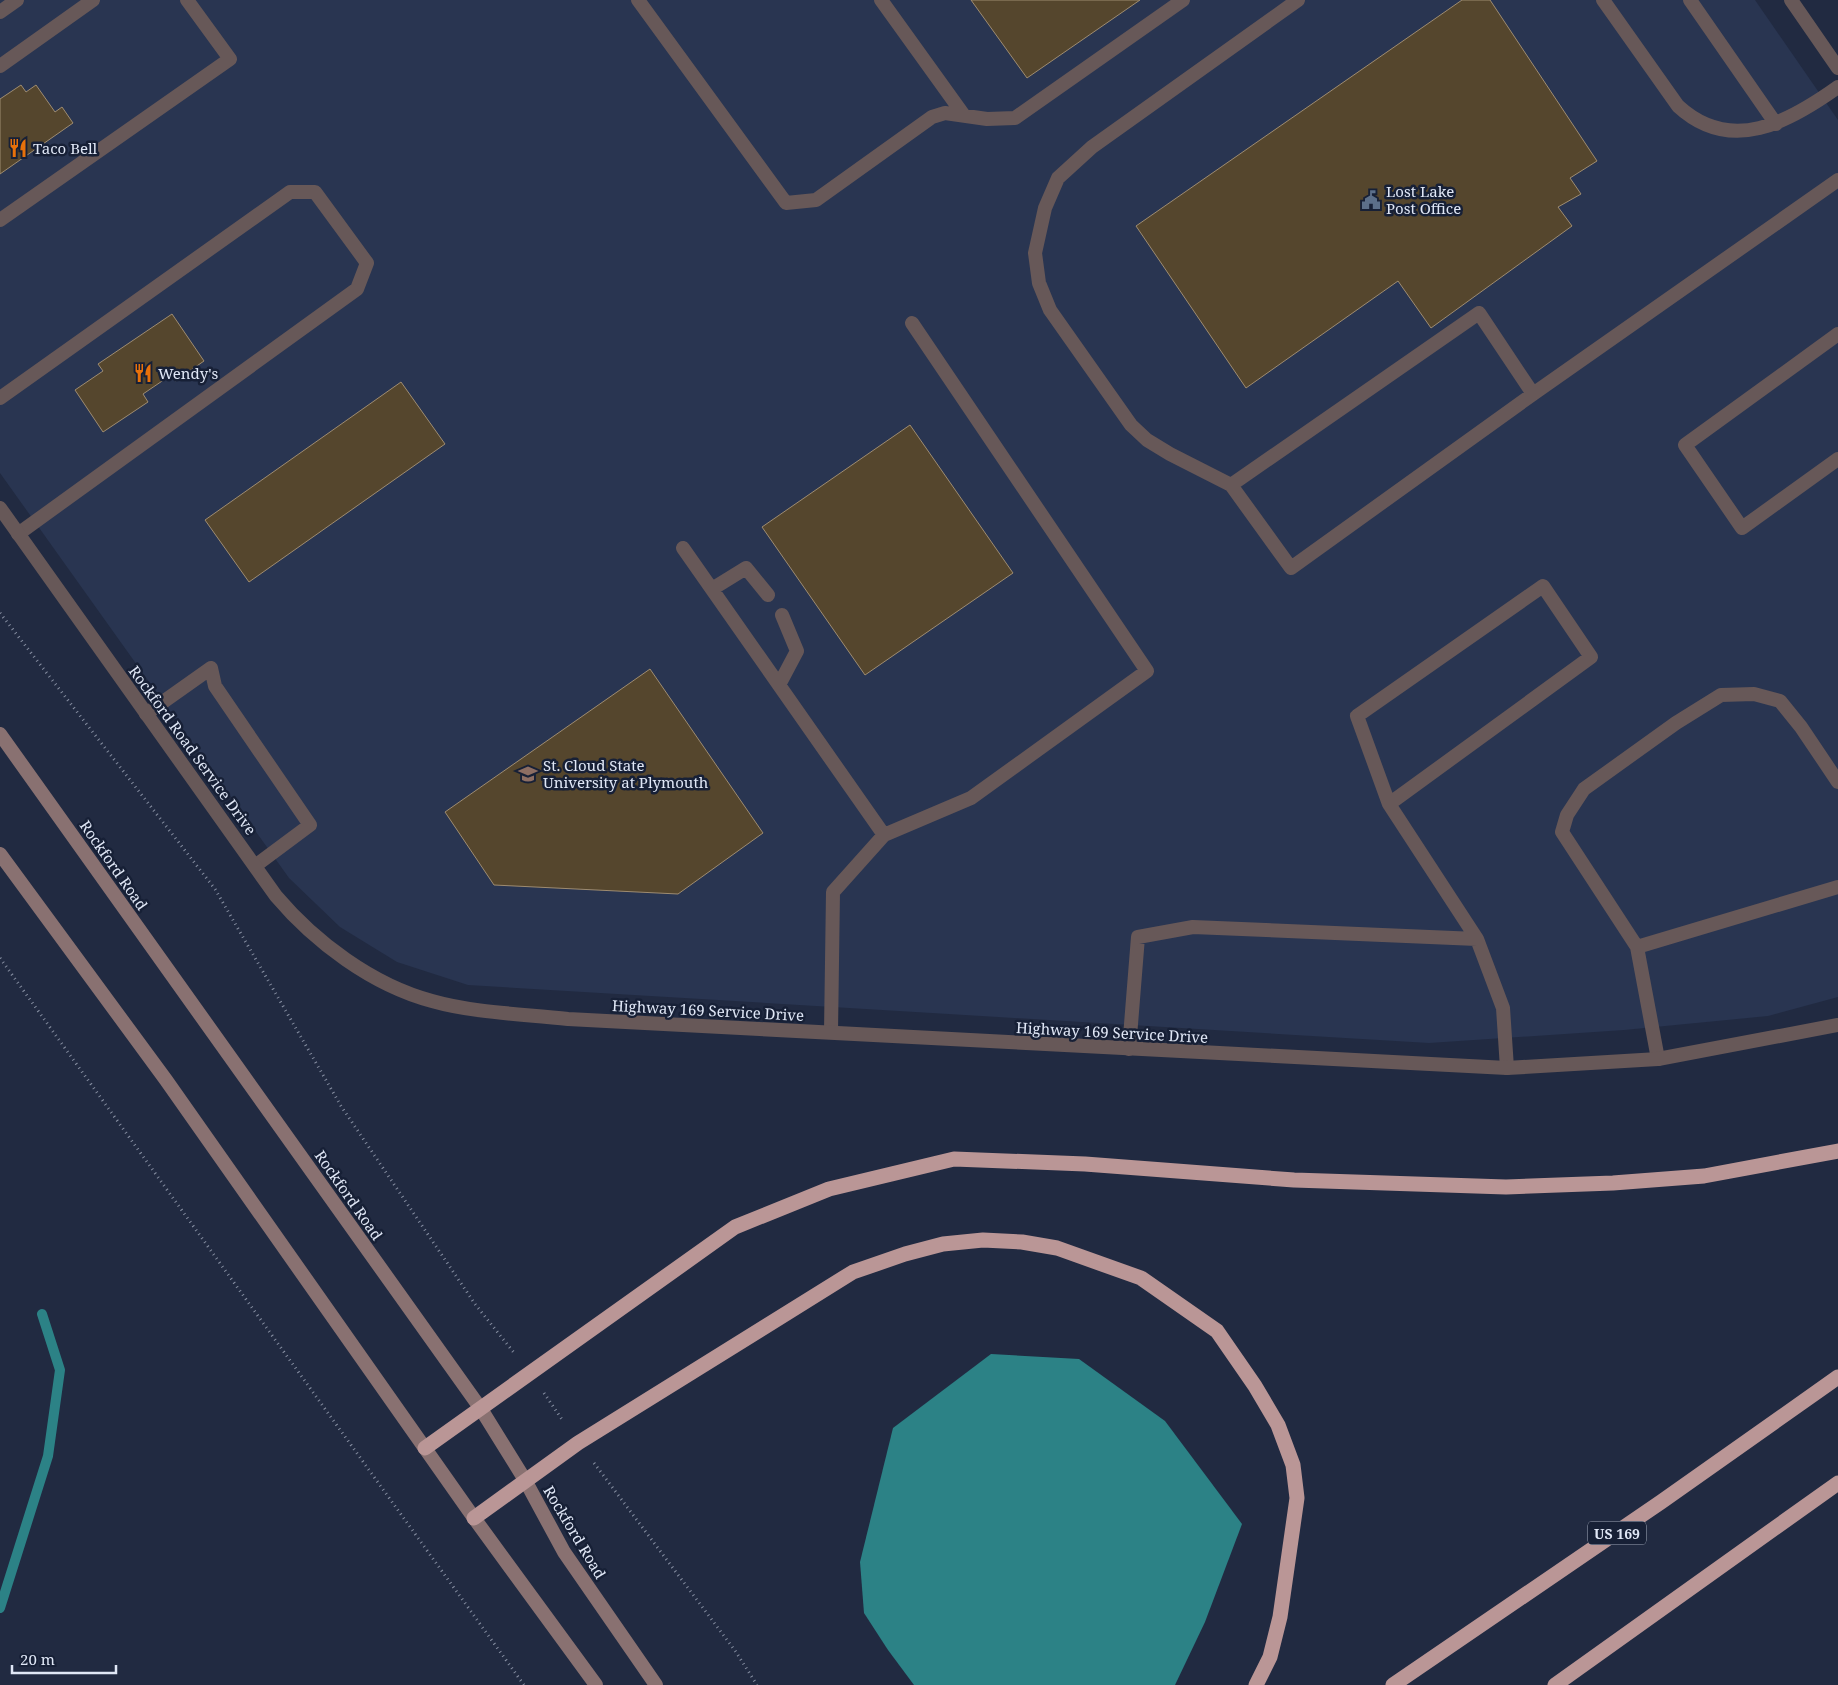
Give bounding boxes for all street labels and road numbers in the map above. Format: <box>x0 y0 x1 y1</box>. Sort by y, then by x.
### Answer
street label: Rockford Road Service Drive <box>125 661 261 839</box>
street label: Rockford Road <box>76 816 152 914</box>
street label: Highway 169 Service Drive <box>611 995 805 1025</box>
street label: Highway 169 Service Drive <box>1015 1017 1209 1047</box>
street label: Rockford Road <box>311 1146 387 1244</box>
street label: Rockford Road <box>539 1482 611 1582</box>
road number: US 169 <box>1588 1522 1646 1545</box>

